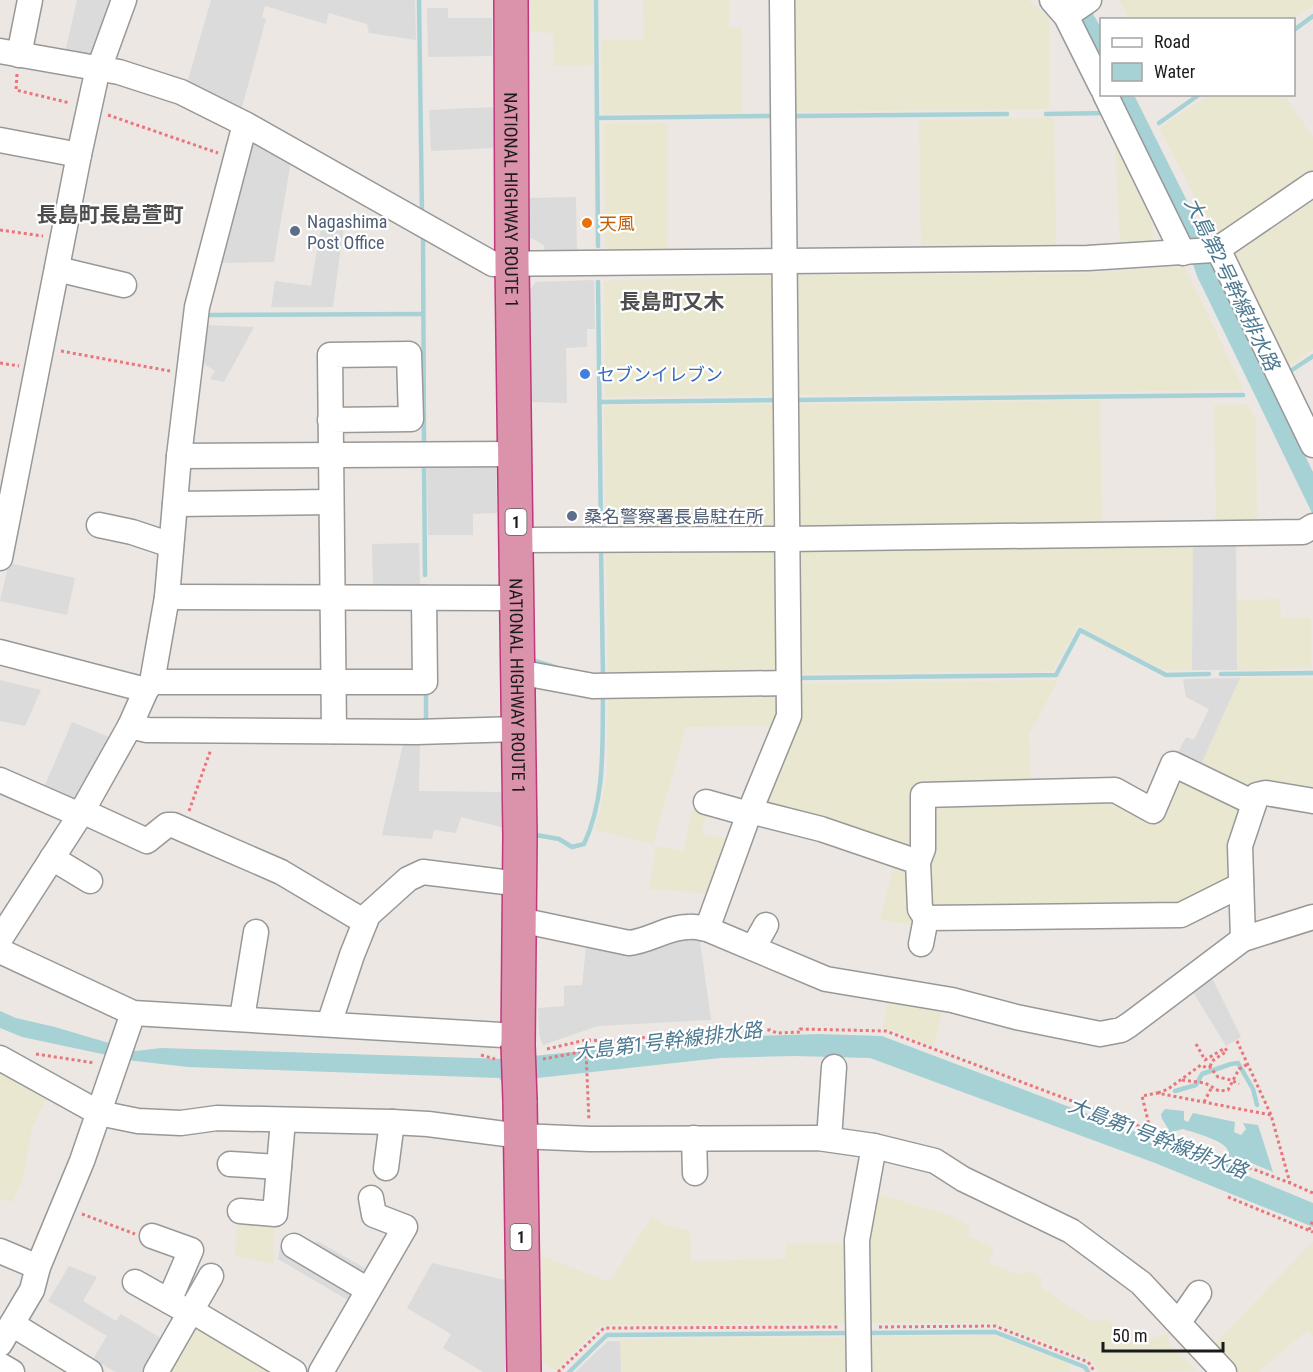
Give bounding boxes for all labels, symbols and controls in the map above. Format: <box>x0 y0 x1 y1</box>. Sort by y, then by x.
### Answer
legend <box>1100 18 1295 96</box>
text: Road <box>1154 31 1190 52</box>
text: Water <box>1154 61 1196 82</box>
street label: NATIONAL HIGHWAY ROUTE 1 <box>501 92 523 308</box>
water label: 大島第2号幹線排水路 <box>1180 194 1285 376</box>
district label: 長島町長島萱町 <box>37 203 184 227</box>
place label: Nagashima Post Office <box>307 211 387 253</box>
place label: 天風 <box>599 213 635 234</box>
marker: 天風 <box>580 216 594 230</box>
marker: Nagashima Post Office <box>288 224 302 238</box>
district label: 長島町又木 <box>620 290 725 314</box>
place label: セブンイレブン <box>597 364 723 385</box>
marker: セブンイレブン <box>578 367 592 381</box>
place label: 桑名警察署長島駐在所 <box>584 506 764 527</box>
road number: 1 <box>506 509 526 535</box>
marker: 桑名警察署長島駐在所 <box>565 509 579 523</box>
street label: NATIONAL HIGHWAY ROUTE 1 <box>506 578 530 794</box>
water label: 大島第1号幹線排水路 <box>572 1017 766 1064</box>
water label: 大島第1号幹線排水路 <box>1065 1093 1253 1184</box>
road number: 1 <box>510 1224 532 1250</box>
scale bar <box>1103 1315 1223 1353</box>
text: 50 m <box>1112 1325 1147 1346</box>

